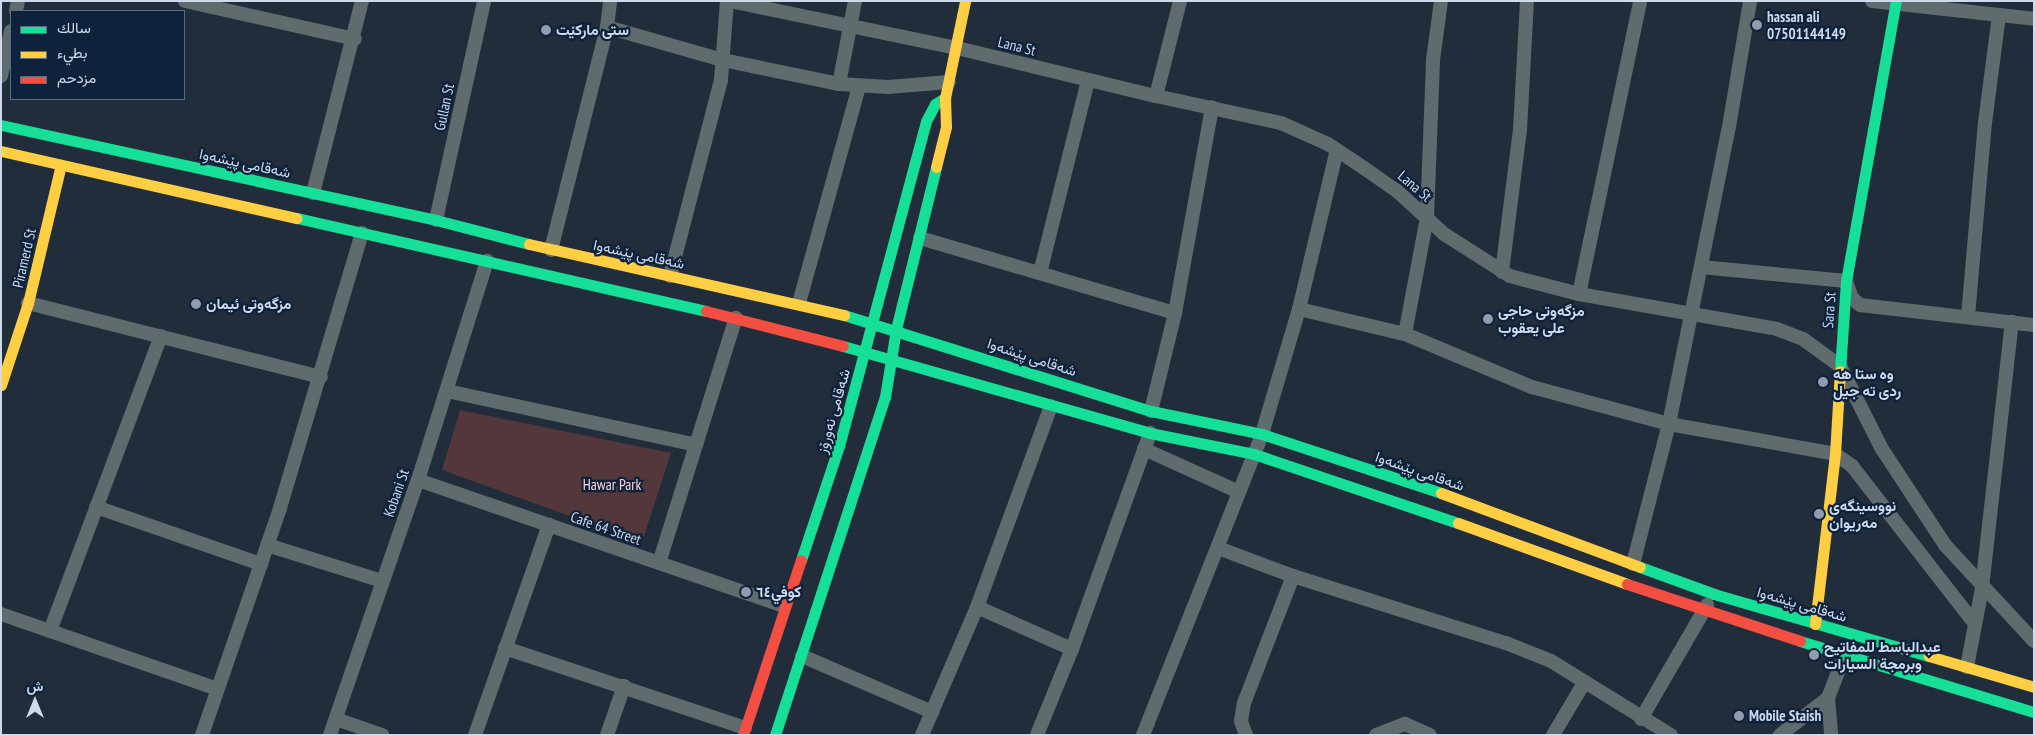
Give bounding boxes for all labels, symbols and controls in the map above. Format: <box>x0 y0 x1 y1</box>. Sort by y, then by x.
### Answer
place label: hassan ali 07501144149 <box>1767 7 1846 42</box>
legend <box>10 10 185 100</box>
text: سالك <box>57 18 91 37</box>
marker: hassan ali 07501144149 <box>1751 19 1763 31</box>
place label: ستی مارکێت <box>556 21 629 39</box>
marker: ستی مارکێت <box>540 24 552 36</box>
street label: Lana St <box>996 33 1038 59</box>
text: بطيء <box>57 43 87 62</box>
text: مزدحم <box>57 68 96 87</box>
street label: Gullan St <box>430 82 458 132</box>
street label: شەقامی پێشەوا <box>198 145 292 181</box>
street label: Lana St <box>1395 167 1435 205</box>
street label: Piramerd St <box>8 227 40 289</box>
street label: شەقامی پێشەوا <box>592 236 686 272</box>
street label: Sara St <box>1819 291 1839 329</box>
place label: مزگەوتی ئیمان <box>206 295 292 313</box>
marker: مزگەوتی ئیمان <box>190 298 202 310</box>
place label: مزگەوتی حاجی علی یعقوب <box>1498 301 1585 336</box>
marker: مزگەوتی حاجی علی یعقوب <box>1482 313 1494 325</box>
street label: شەقامی پێشەوا <box>985 334 1079 380</box>
place label: وه ستا هه ردى ته جيل <box>1833 364 1901 399</box>
street label: شەقامی نەورۆز <box>812 367 854 455</box>
marker: وه ستا هه ردى ته جيل <box>1817 376 1829 388</box>
street label: شەقامی پێشەوا <box>1373 447 1467 495</box>
street label: Kobani St <box>379 467 413 519</box>
park label: Hawar Park <box>583 476 641 494</box>
place label: نووسینگەی مەریوان <box>1829 496 1896 531</box>
street label: Cafe 64 Street <box>568 508 644 548</box>
marker: نووسینگەی مەریوان <box>1813 508 1825 520</box>
place label: كوفي٦٤ <box>756 583 801 601</box>
street label: شەقامی پێشەوا <box>1755 583 1849 625</box>
marker: كوفي٦٤ <box>740 586 752 598</box>
place label: عبدالباسط للمفاتيح وبرمجة السيارات <box>1824 637 1941 672</box>
marker: عبدالباسط للمفاتيح وبرمجة السيارات <box>1808 649 1820 661</box>
north arrow <box>10 676 60 726</box>
text: ش <box>27 677 43 695</box>
place label: Mobile Staish <box>1749 707 1821 725</box>
marker: Mobile Staish <box>1733 710 1745 722</box>

